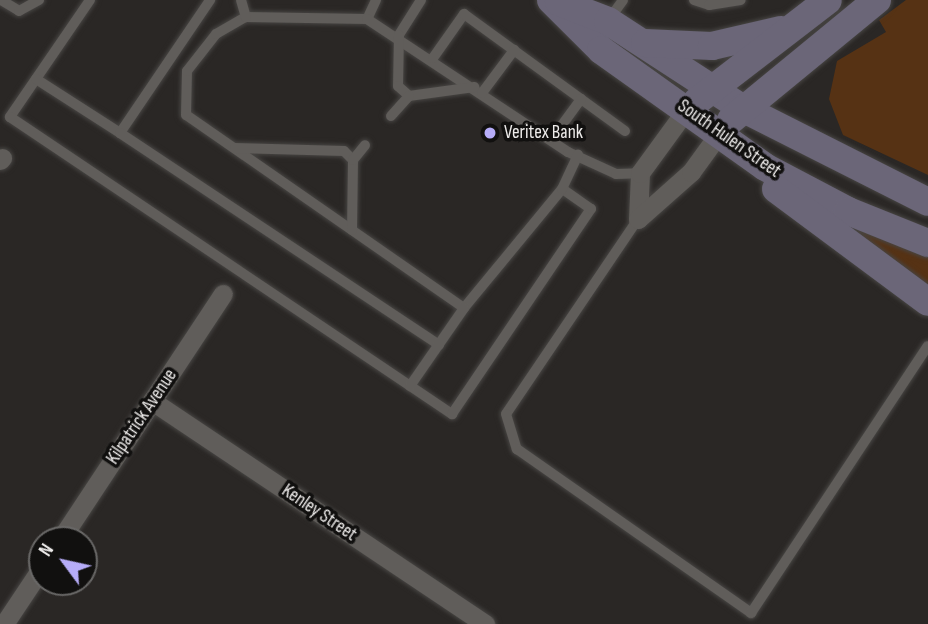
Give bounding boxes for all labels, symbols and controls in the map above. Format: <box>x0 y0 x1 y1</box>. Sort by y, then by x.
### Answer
street label: South Hulen Street <box>673 95 785 183</box>
place label: Veritex Bank <box>504 122 583 144</box>
marker: Veritex Bank <box>482 125 498 141</box>
street label: Kilpatrick Avenue <box>102 365 182 469</box>
street label: Kenley Street <box>277 480 361 546</box>
north arrow <box>28 526 98 596</box>
text: N <box>34 540 59 561</box>

